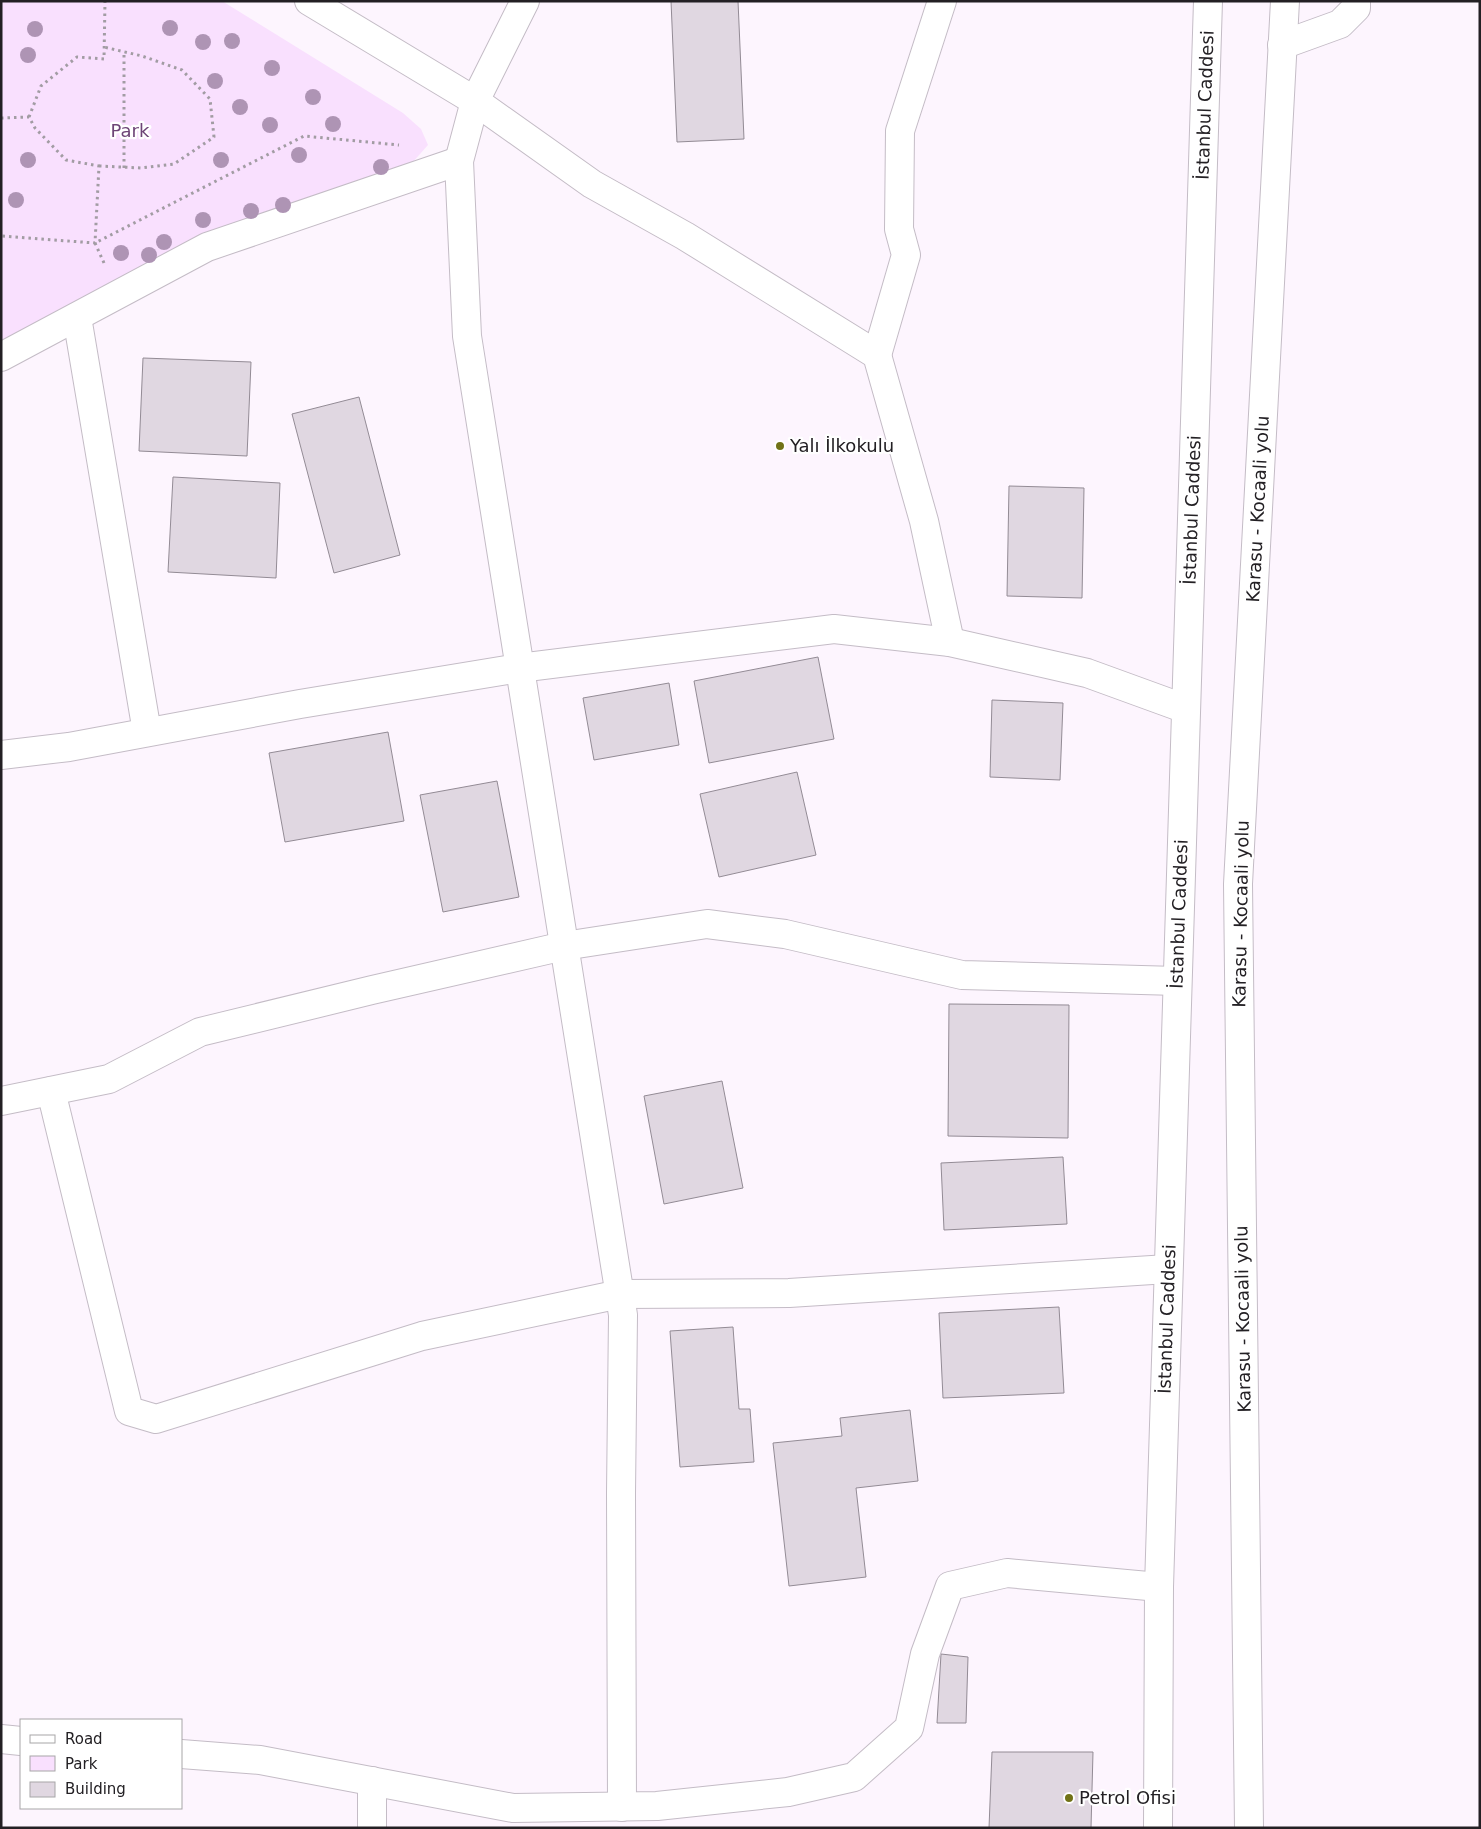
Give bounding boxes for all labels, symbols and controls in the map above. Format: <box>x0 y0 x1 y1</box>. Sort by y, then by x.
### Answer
street label: İstanbul Caddesi <box>1191 30 1218 180</box>
park label: Park <box>111 120 150 141</box>
street label: Karasu - Kocaali yolu <box>1242 415 1273 603</box>
place label: Yalı İlkokulu <box>789 435 894 456</box>
street label: İstanbul Caddesi <box>1178 435 1205 585</box>
marker: Yalı İlkokulu <box>774 440 786 452</box>
street label: Karasu - Kocaali yolu <box>1228 820 1253 1008</box>
street label: İstanbul Caddesi <box>1165 839 1192 989</box>
street label: Karasu - Kocaali yolu <box>1230 1225 1255 1413</box>
street label: İstanbul Caddesi <box>1153 1244 1180 1394</box>
legend <box>20 1719 182 1809</box>
text: Road <box>65 1730 103 1748</box>
text: Park <box>65 1755 98 1773</box>
text: Building <box>65 1780 126 1798</box>
place label: Petrol Ofisi <box>1079 1787 1176 1808</box>
marker: Petrol Ofisi <box>1063 1792 1075 1804</box>

